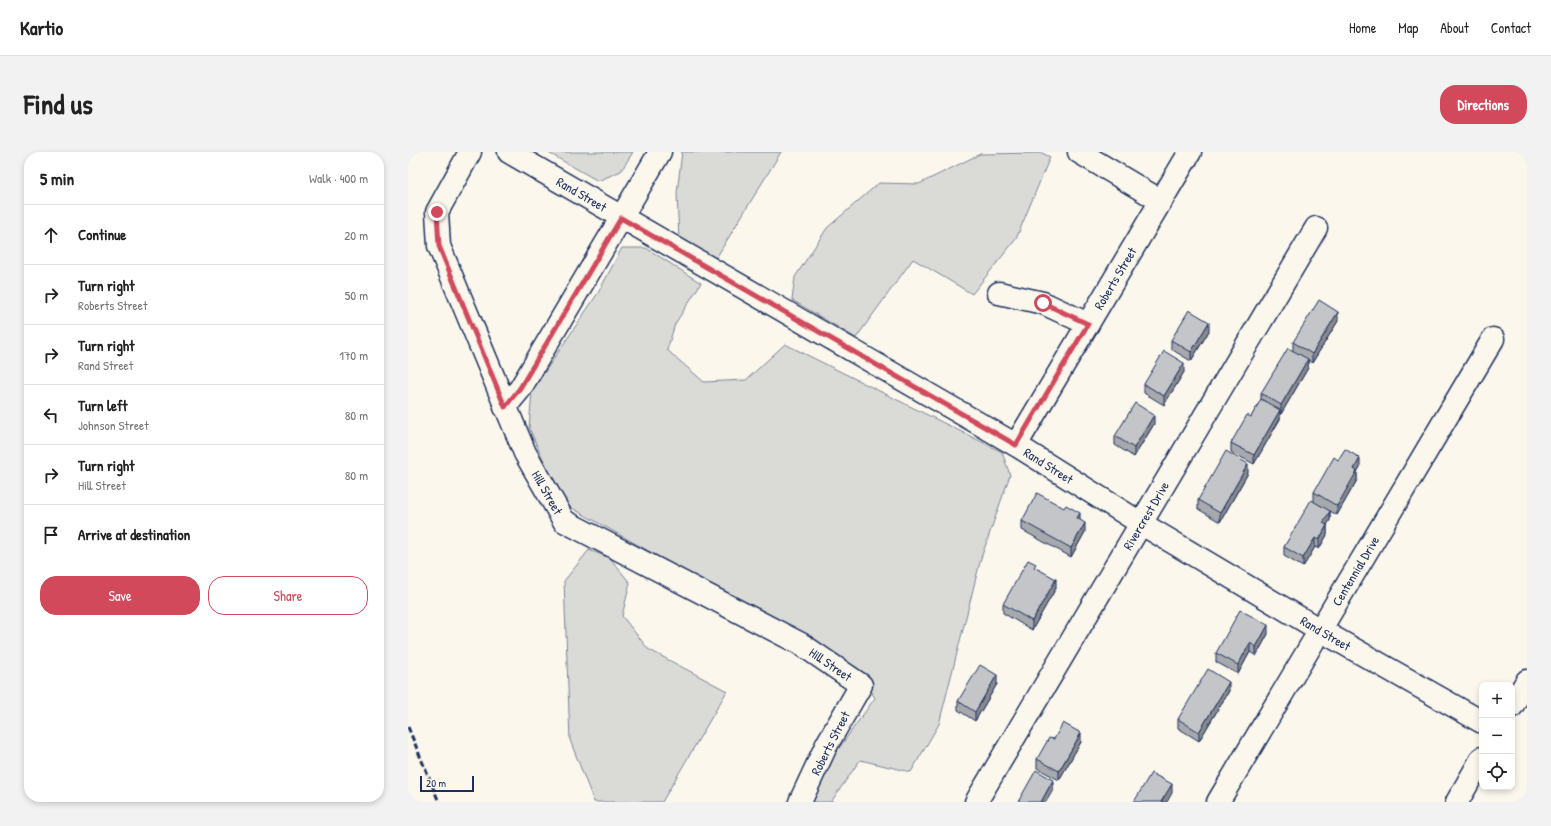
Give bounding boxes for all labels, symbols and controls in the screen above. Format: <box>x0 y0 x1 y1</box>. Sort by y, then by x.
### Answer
text: Kartio <box>20 15 63 41</box>
text: Home <box>1349 18 1376 37</box>
text: Map <box>1398 18 1418 37</box>
text: About <box>1440 18 1469 37</box>
text: Contact <box>1491 18 1531 37</box>
text: Find us <box>24 85 93 123</box>
button: Directions <box>1440 85 1527 124</box>
text: 5 min <box>40 167 74 190</box>
text: Walk · 400 m <box>309 169 368 187</box>
street label: Rand Street <box>553 172 611 216</box>
route end <box>428 203 446 221</box>
icon: ahead <box>40 224 62 246</box>
text: Continue <box>78 224 126 245</box>
text: 20 m <box>344 226 368 244</box>
street label: Roberts Street <box>1090 243 1141 313</box>
text: Turn right <box>78 275 134 296</box>
icon: right <box>40 284 62 306</box>
text: 50 m <box>345 286 368 304</box>
route start <box>1034 294 1052 312</box>
text: Roberts Street <box>78 296 147 314</box>
text: Turn right <box>78 335 134 356</box>
icon: right <box>40 344 62 366</box>
text: 170 m <box>339 346 368 364</box>
text: Rand Street <box>78 356 133 374</box>
text: Turn left <box>78 395 128 416</box>
icon: left <box>40 404 62 426</box>
text: 80 m <box>345 406 368 424</box>
text: Johnson Street <box>78 416 149 434</box>
street label: Rand Street <box>1020 443 1077 488</box>
text: Turn right <box>78 455 134 476</box>
icon: right <box>40 464 62 486</box>
text: 80 m <box>345 466 368 484</box>
street label: Hill Street <box>528 467 568 518</box>
text: Hill Street <box>78 476 126 494</box>
street label: Rivercrest Drive <box>1118 478 1173 553</box>
icon: arrive <box>40 524 62 546</box>
text: Arrive at destination <box>78 524 190 545</box>
street label: Centennial Drive <box>1328 532 1383 609</box>
button: Save <box>40 576 200 615</box>
button: Share <box>208 576 368 615</box>
street label: Rand Street <box>1297 611 1355 655</box>
street label: Hill Street <box>806 643 856 686</box>
map controls <box>1479 682 1515 790</box>
button: + <box>1479 682 1515 718</box>
street label: Roberts Street <box>806 708 854 778</box>
button: − <box>1479 718 1515 754</box>
button: locate <box>1479 754 1515 790</box>
scale bar <box>420 774 474 793</box>
text: 20 m <box>426 776 446 790</box>

